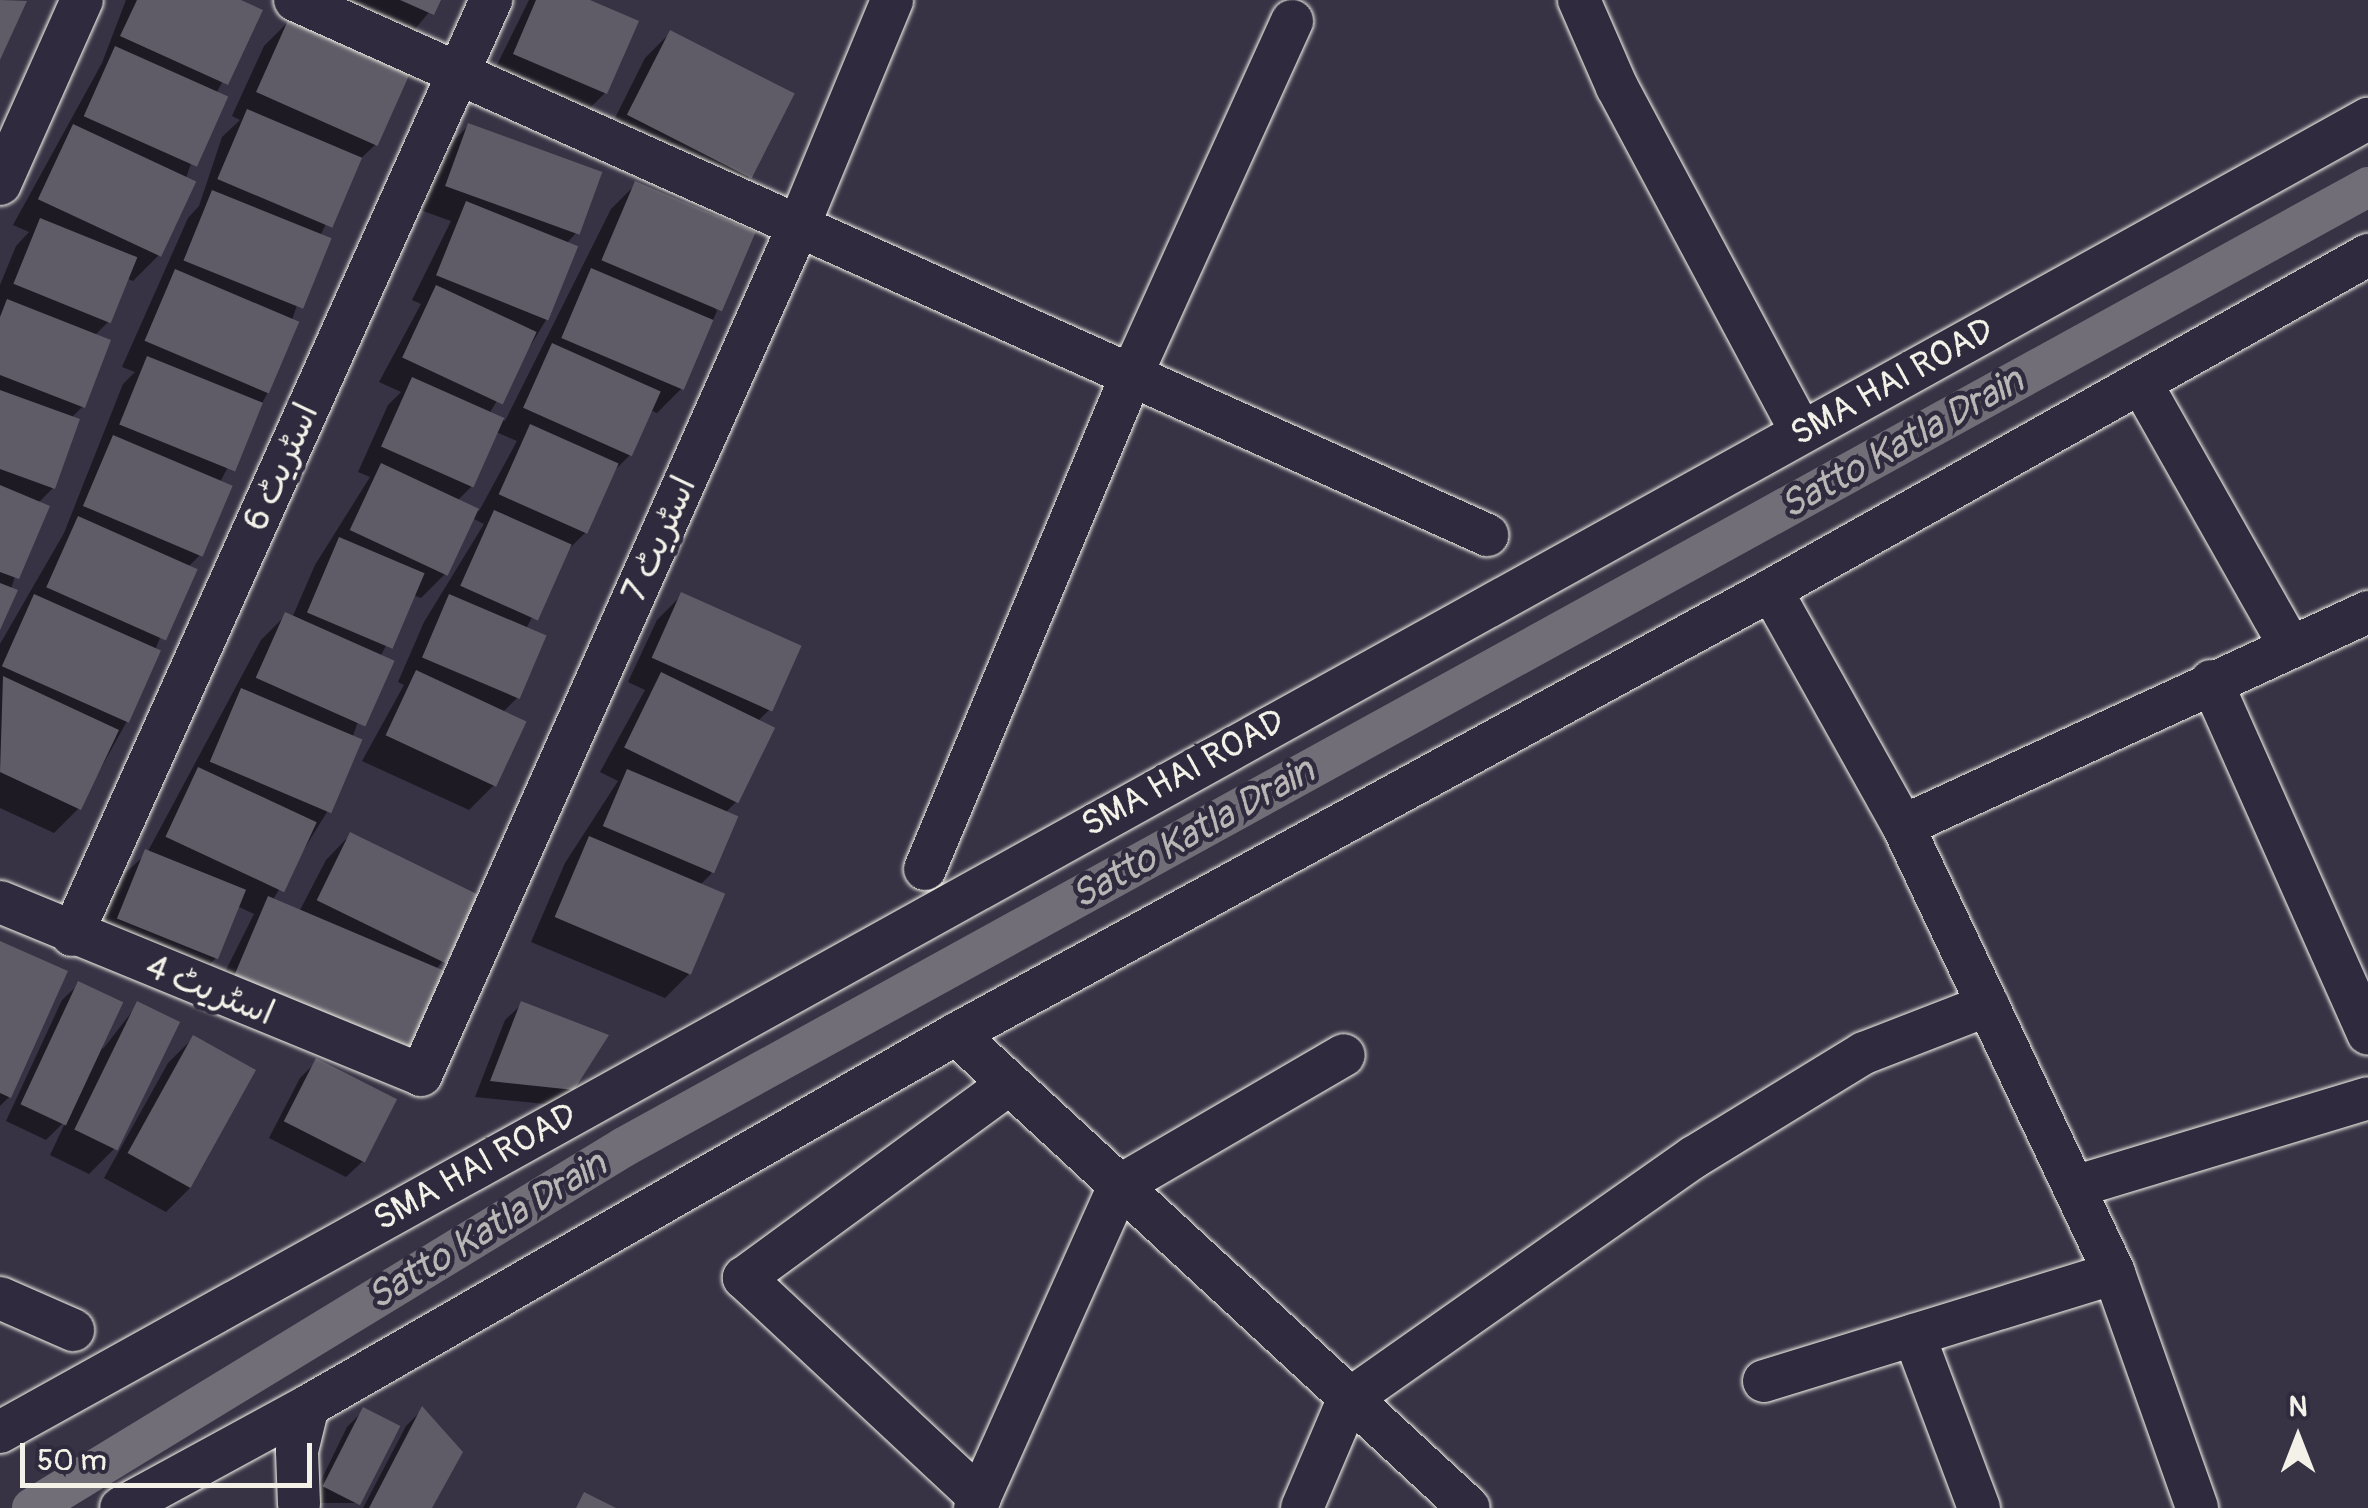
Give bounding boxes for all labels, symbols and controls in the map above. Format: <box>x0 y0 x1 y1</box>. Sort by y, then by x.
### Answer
street label: SMA HAI ROAD <box>1783 309 2001 455</box>
water label: Satto Katla Drain <box>1773 358 2031 530</box>
street label: اسٹریٹ 6 <box>234 397 328 537</box>
street label: اسٹریٹ 7 <box>613 470 705 608</box>
street label: SMA HAI ROAD <box>1074 700 1292 846</box>
water label: Satto Katla Drain <box>1064 748 1322 920</box>
street label: اسٹریٹ 4 <box>140 945 280 1035</box>
street label: SMA HAI ROAD <box>366 1094 584 1240</box>
water label: Satto Katla Drain <box>359 1142 615 1320</box>
north arrow <box>2248 1388 2348 1488</box>
text: N <box>2289 1390 2307 1425</box>
scale bar <box>25 1423 318 1485</box>
text: 50 m <box>37 1442 107 1479</box>

